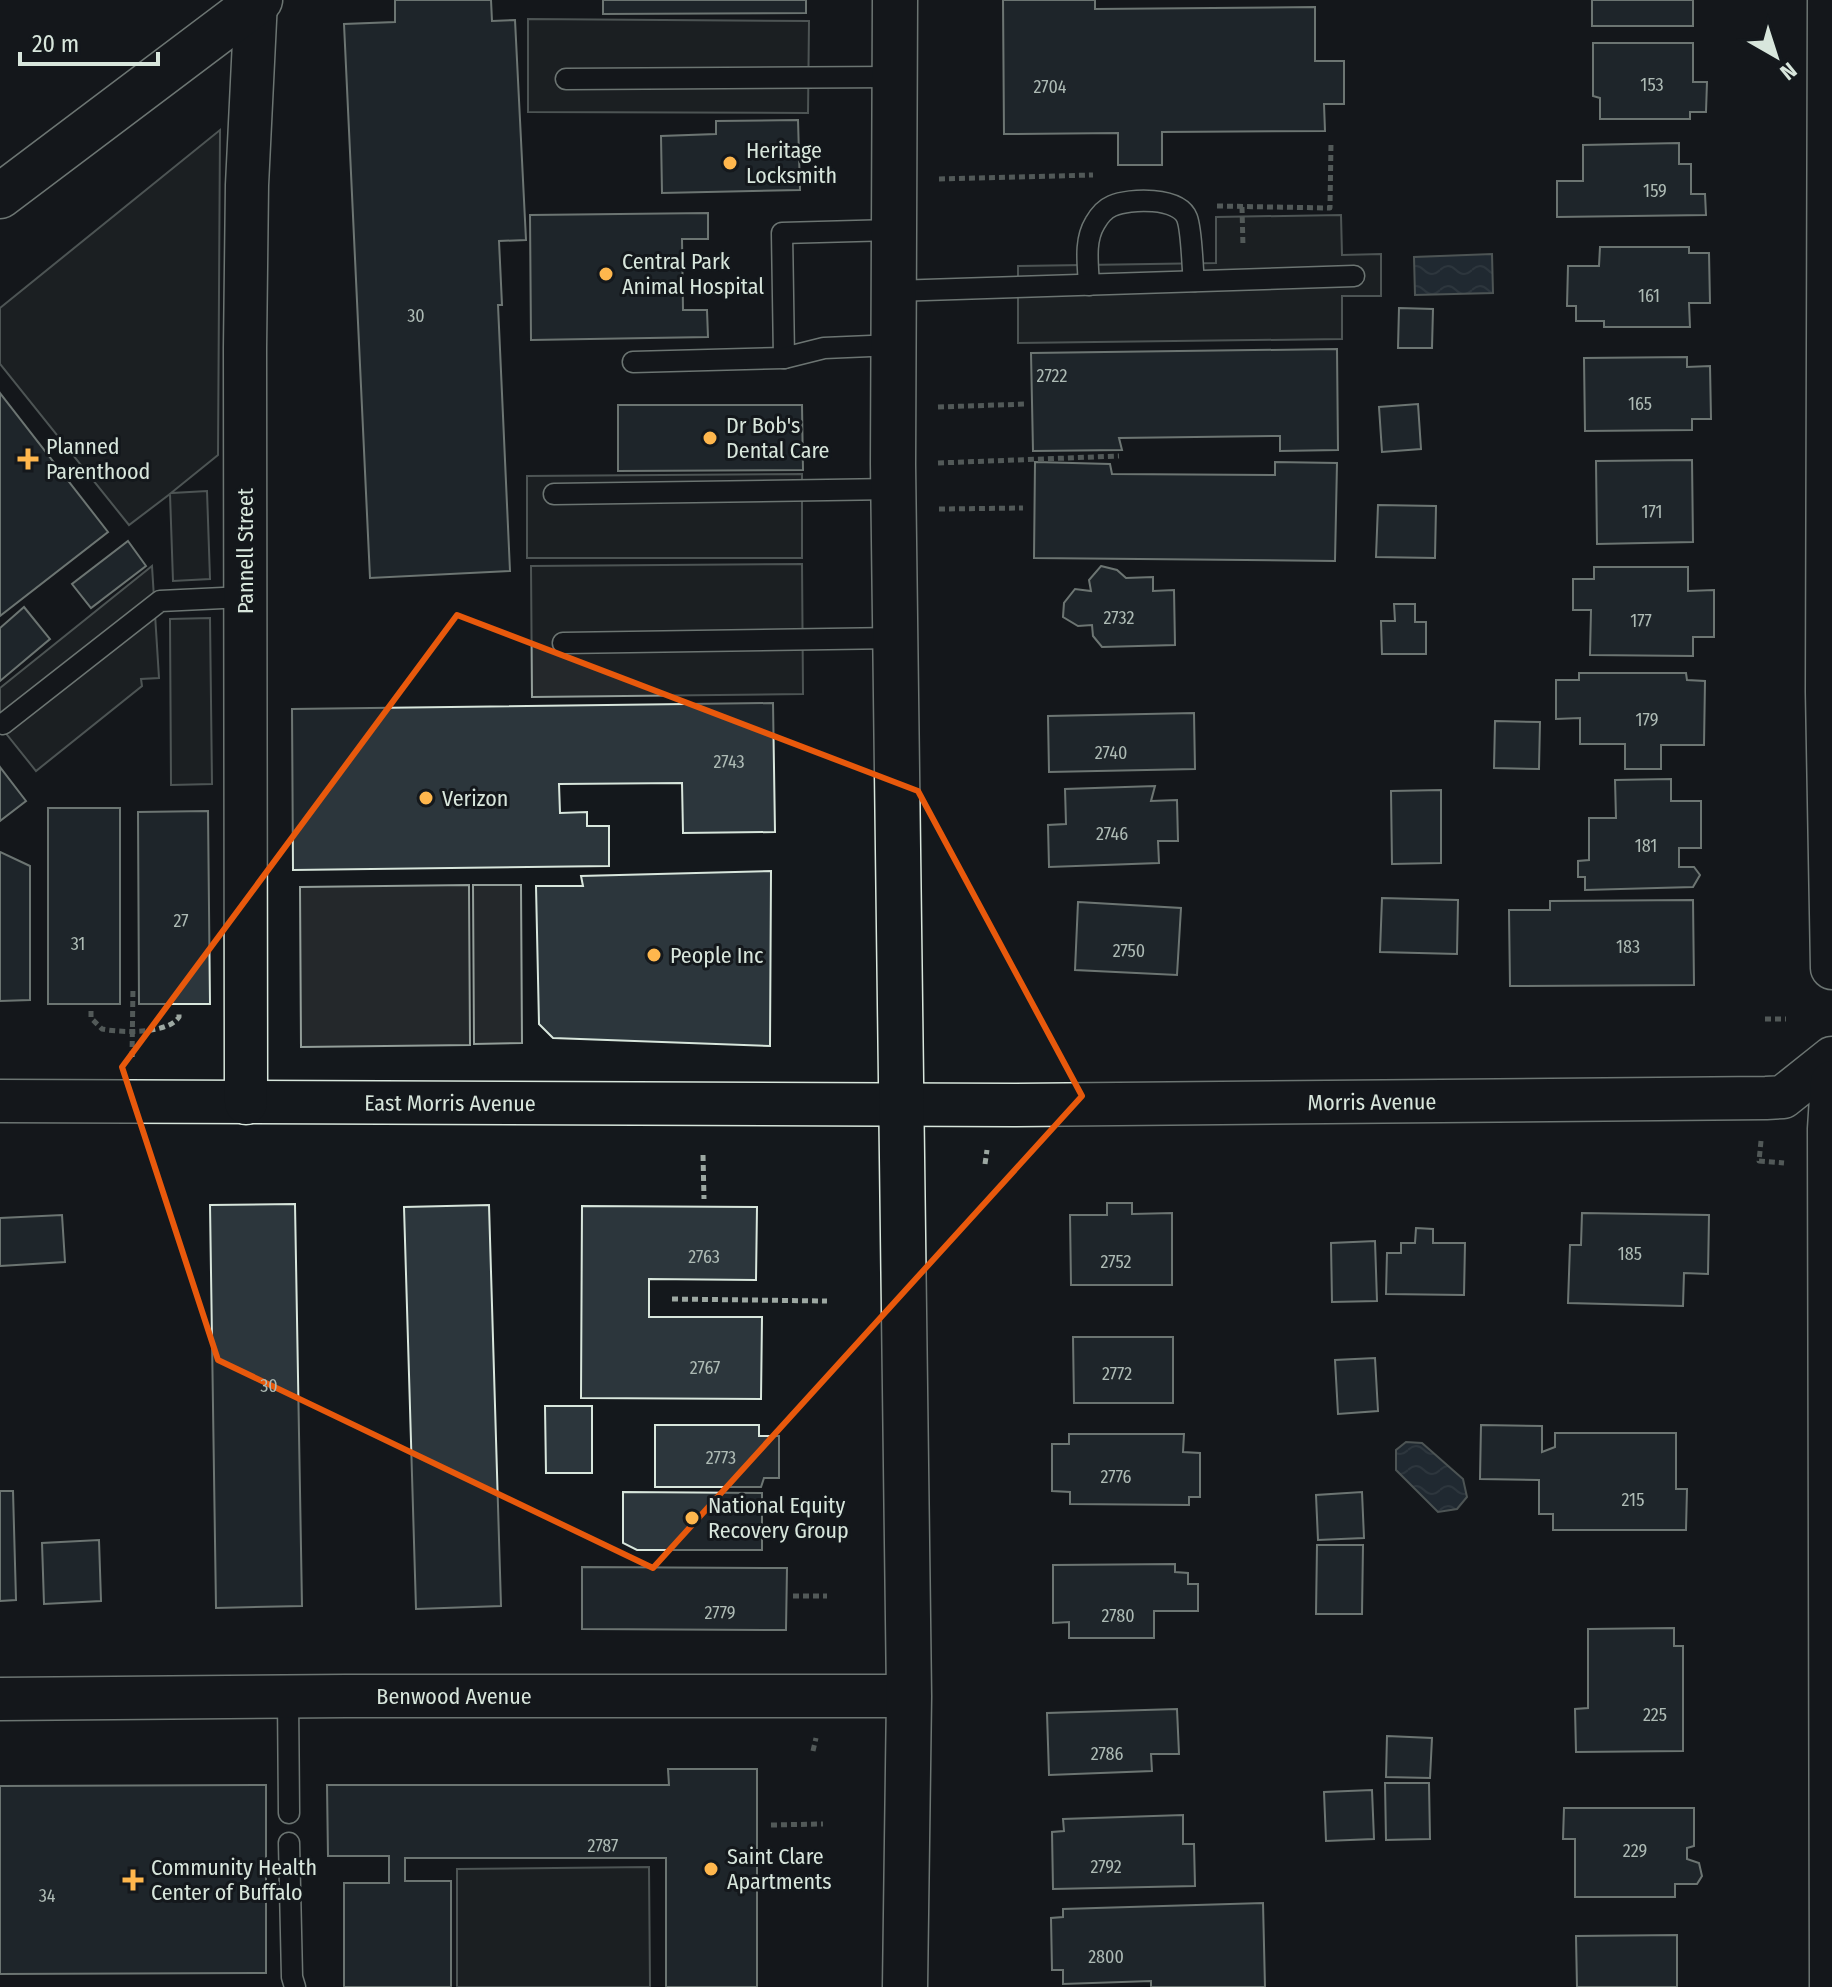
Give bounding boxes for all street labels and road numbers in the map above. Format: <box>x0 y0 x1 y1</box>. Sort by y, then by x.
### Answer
street label: Pannell Street <box>232 487 259 614</box>
street label: Morris Avenue <box>1307 1088 1437 1116</box>
street label: East Morris Avenue <box>364 1089 536 1117</box>
street label: Benwood Avenue <box>376 1683 532 1710</box>

